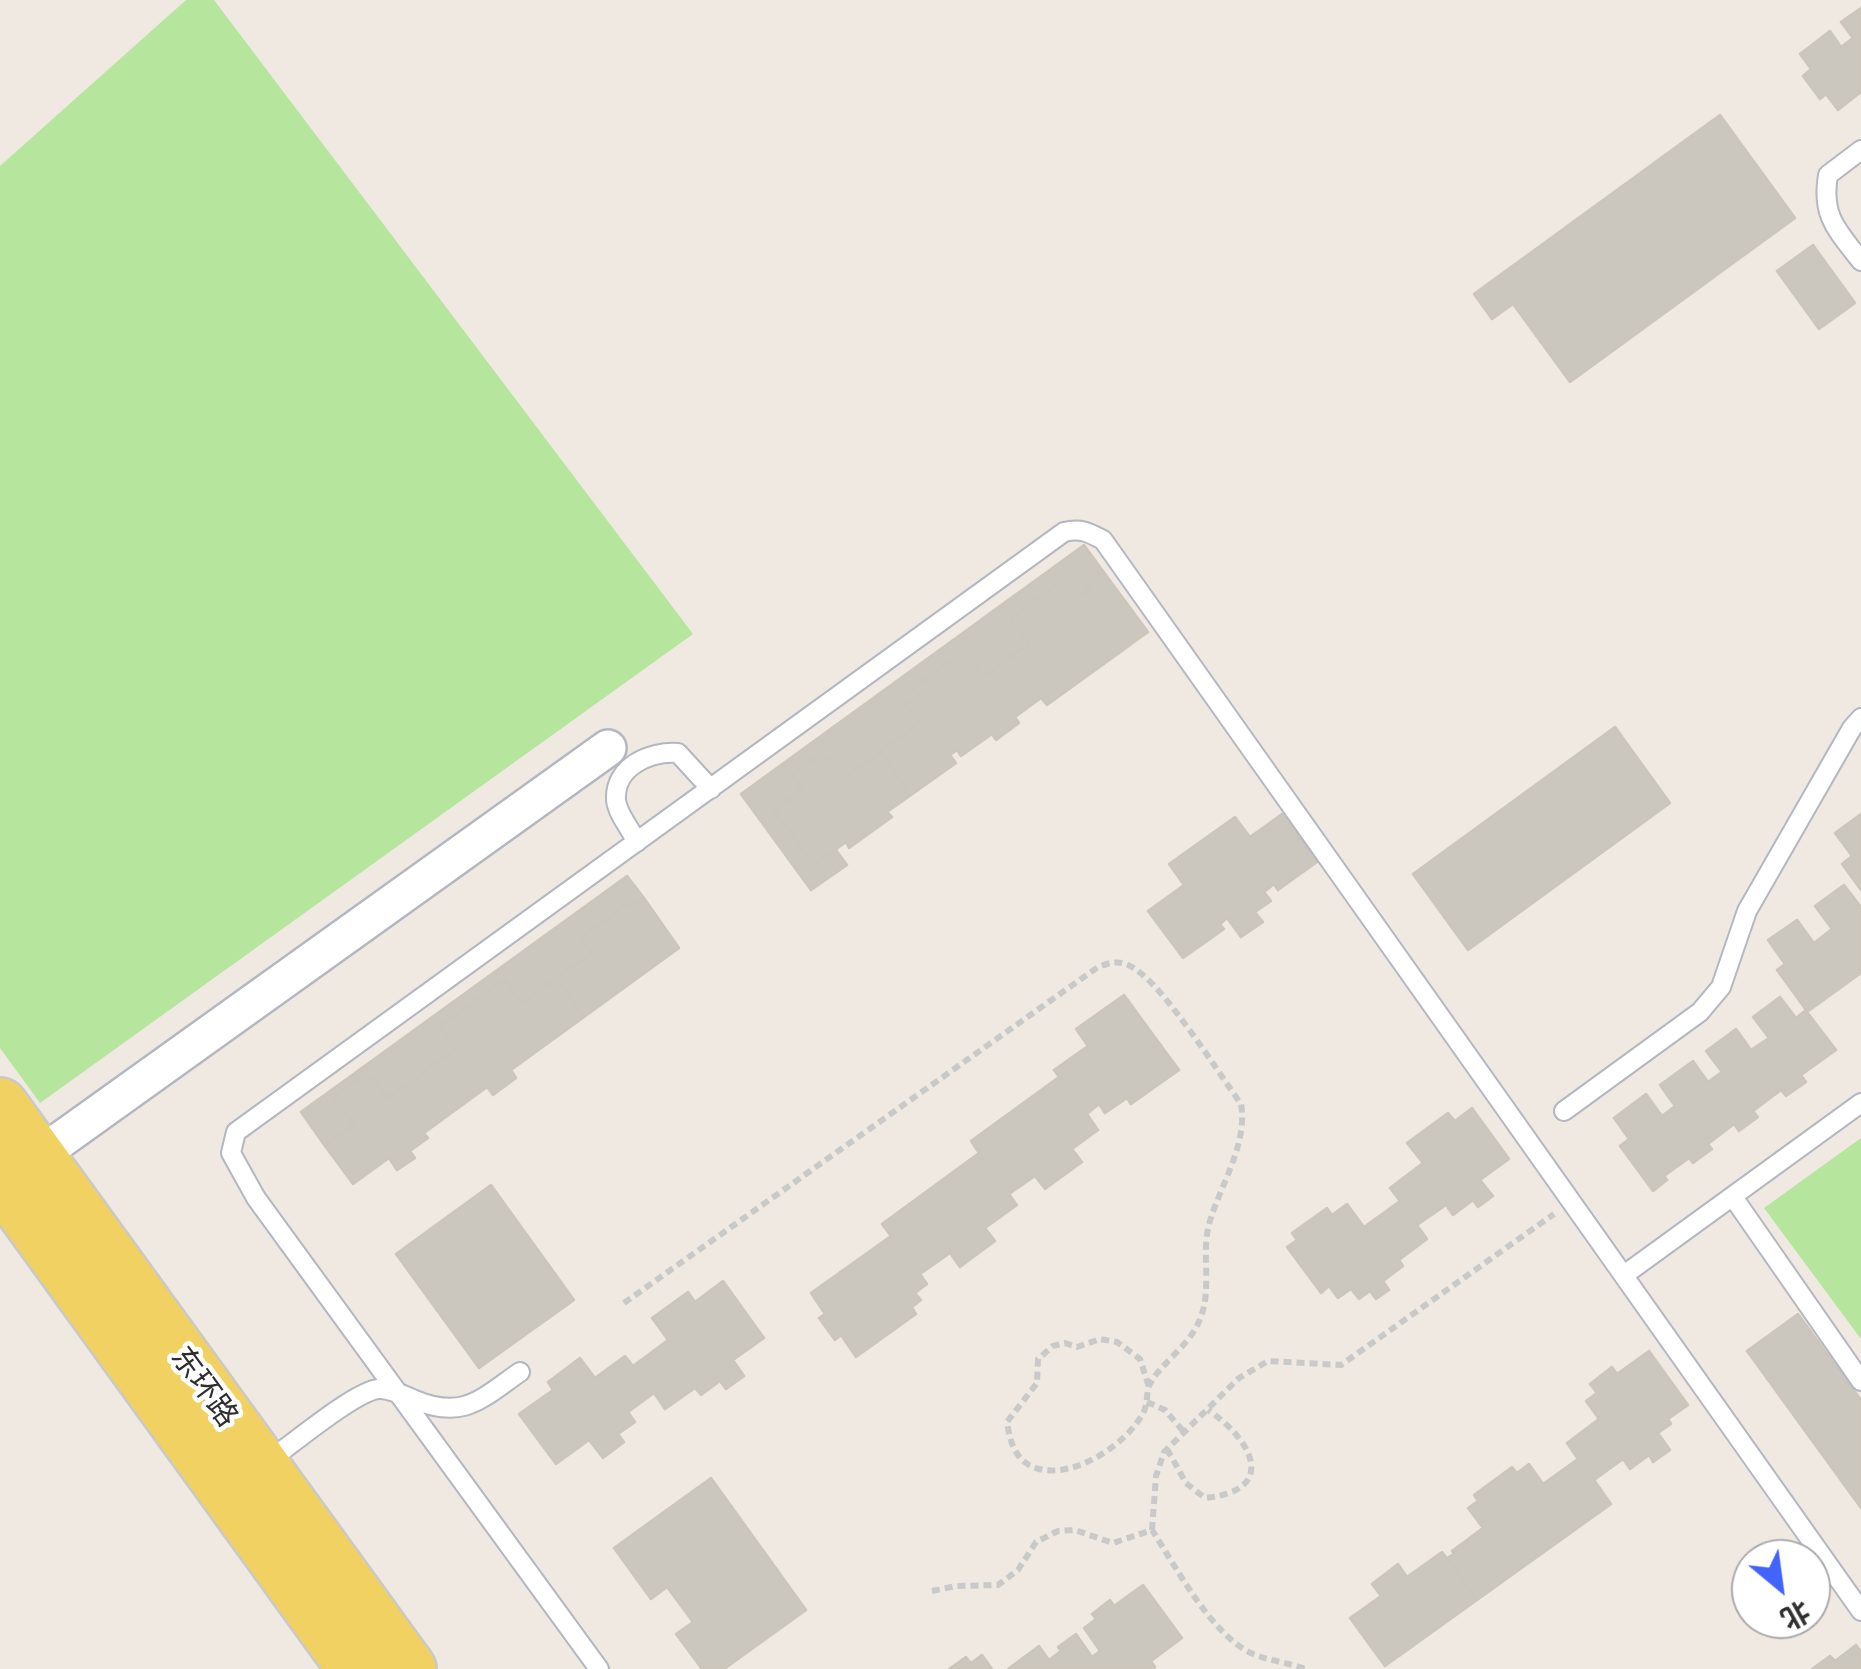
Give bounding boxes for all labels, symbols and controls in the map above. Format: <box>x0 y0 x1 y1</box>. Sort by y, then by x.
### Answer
street label: 东环路 <box>163 1340 245 1434</box>
north arrow <box>1731 1539 1831 1639</box>
text: 北 <box>1776 1594 1814 1633</box>

